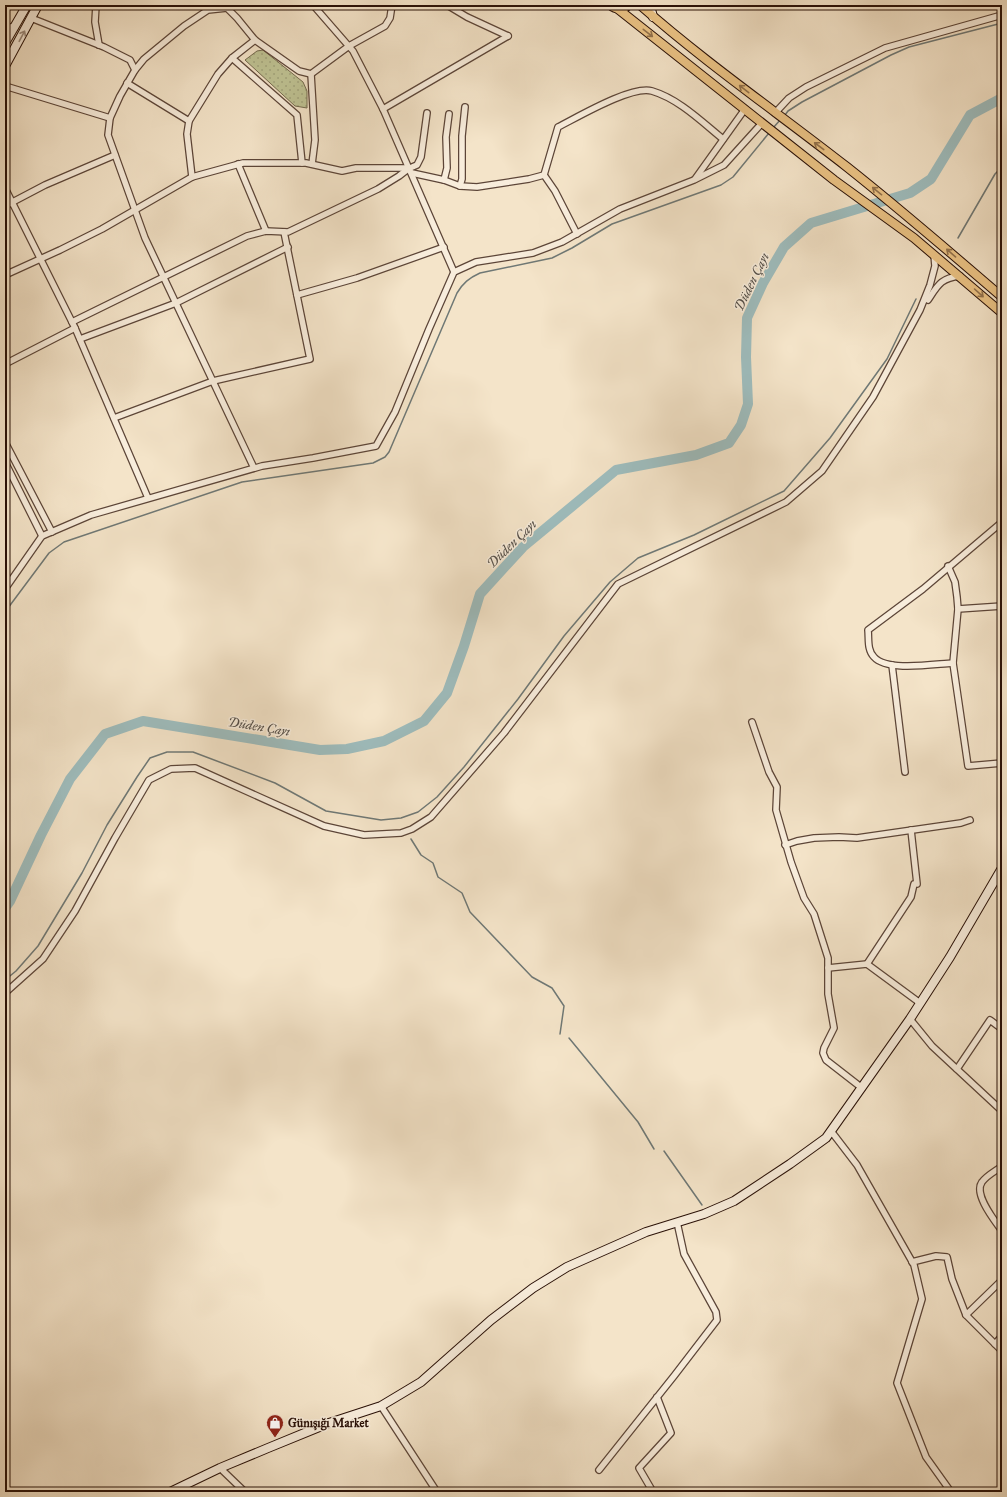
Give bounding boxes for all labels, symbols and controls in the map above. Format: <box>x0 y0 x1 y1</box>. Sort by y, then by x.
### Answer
one-way arrow <box>643 29 654 37</box>
one-way arrow <box>19 30 26 42</box>
one-way arrow <box>738 85 749 93</box>
one-way arrow <box>813 142 824 150</box>
one-way arrow <box>871 187 882 196</box>
one-way arrow <box>946 249 956 258</box>
water label: Düden Çayı <box>731 250 773 314</box>
one-way arrow <box>974 288 985 297</box>
water label: Düden Çayı <box>484 516 540 572</box>
water label: Düden Çayı <box>227 714 291 740</box>
shop icon: Günışığı Market <box>265 1413 285 1438</box>
place label: Günışığı Market <box>288 1416 369 1431</box>

